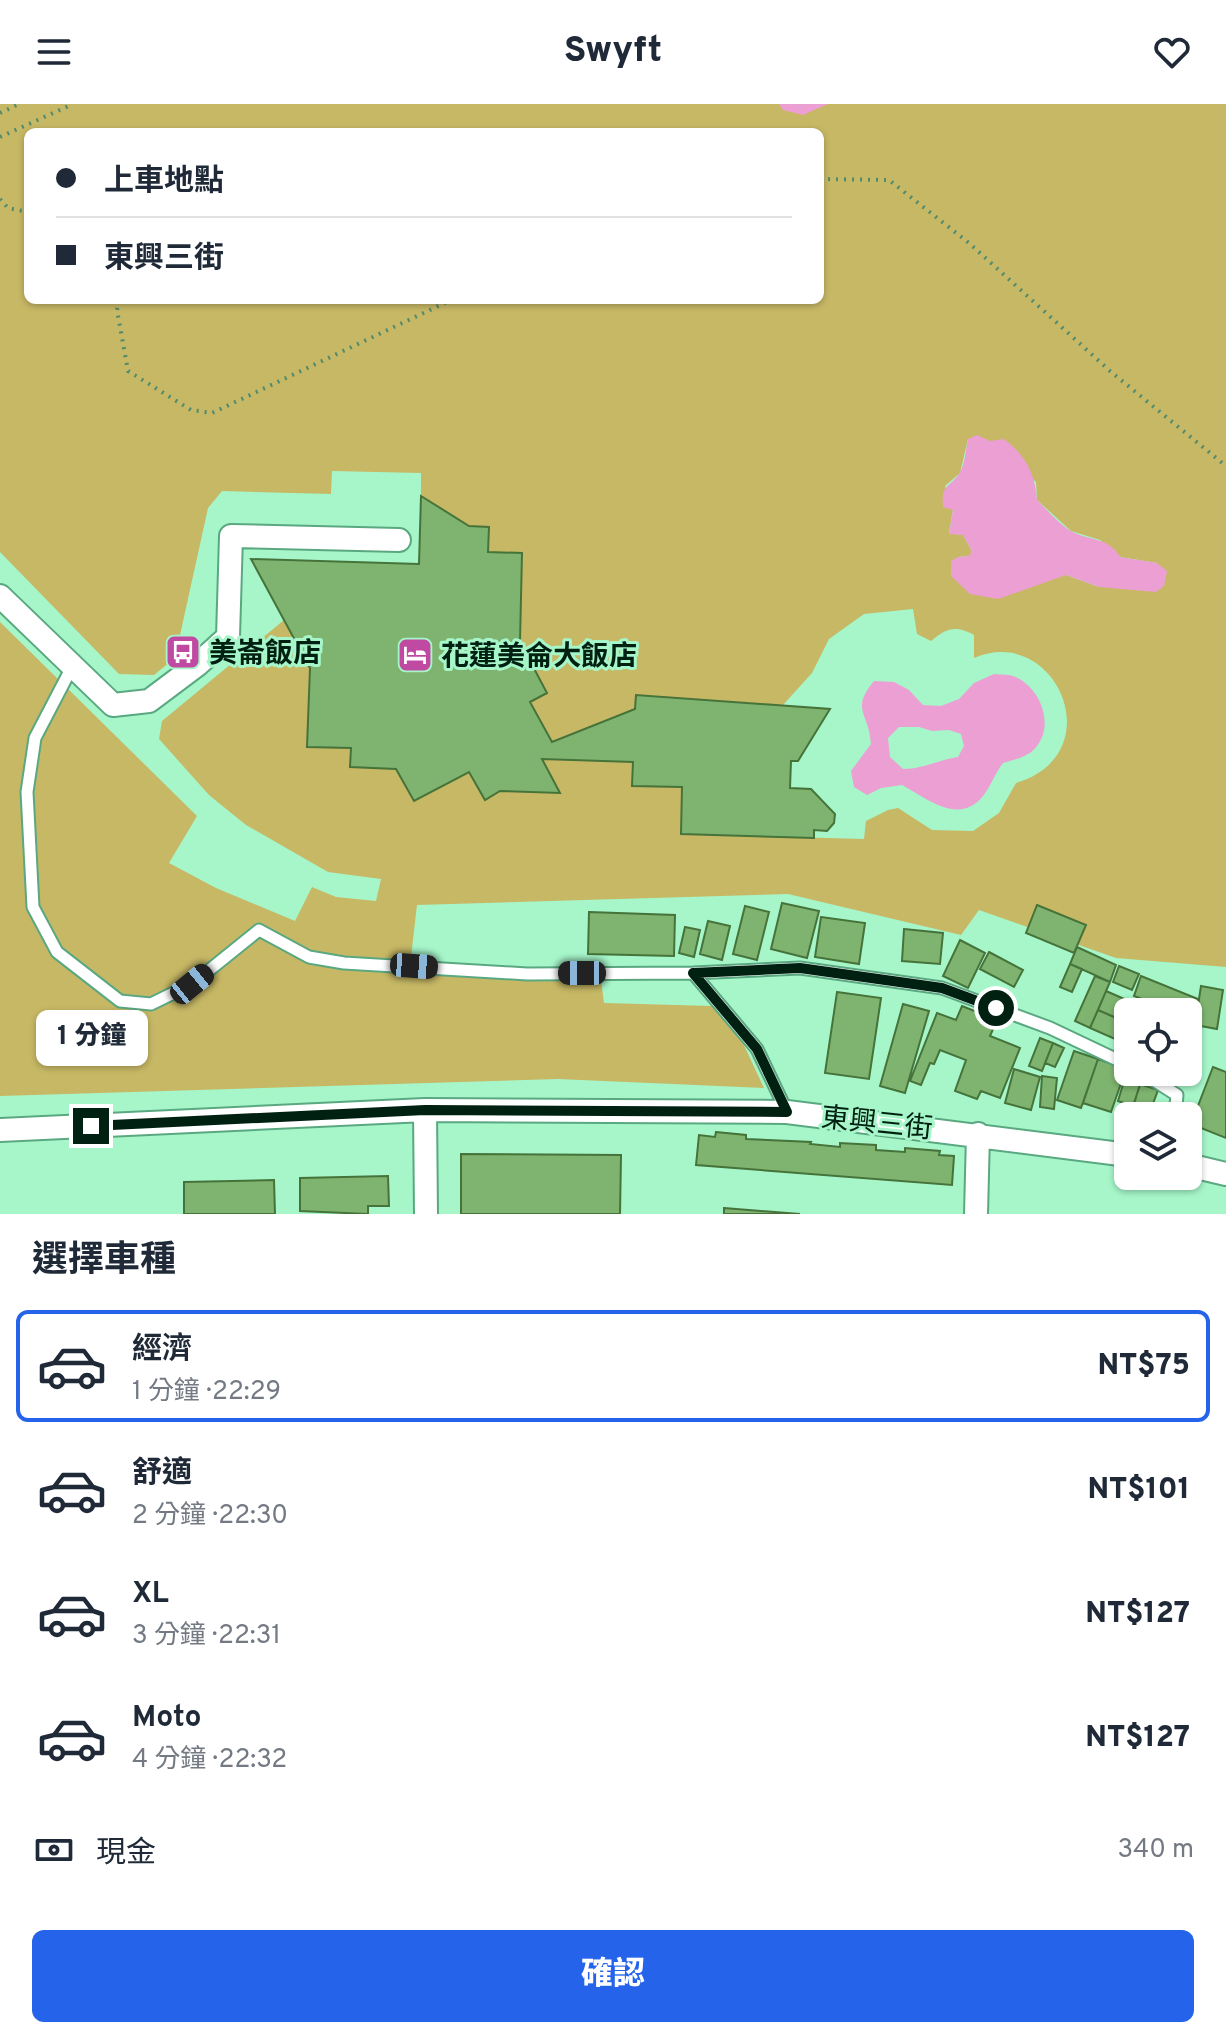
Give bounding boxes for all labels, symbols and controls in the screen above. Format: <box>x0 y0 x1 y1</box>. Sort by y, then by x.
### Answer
text: Swyft <box>564 29 662 75</box>
icon: menu <box>32 30 76 74</box>
icon: heart <box>1150 30 1194 74</box>
text: 上車地點 <box>104 164 224 201</box>
text: 東興三街 <box>104 241 224 278</box>
bus stop icon: 美崙飯店 <box>164 633 202 671</box>
hotel icon: 花蓮美侖大飯店 <box>396 636 434 674</box>
place label: 美崙飯店 <box>209 637 321 673</box>
place label: 花蓮美侖大飯店 <box>441 640 637 676</box>
car <box>389 952 439 980</box>
car <box>166 960 218 1008</box>
car <box>558 961 606 985</box>
route start <box>978 990 1014 1026</box>
map controls <box>1114 998 1202 1190</box>
button: locate <box>1114 998 1202 1086</box>
callout: 1 分鐘 <box>35 1010 147 1066</box>
text: 1 分鐘 <box>57 1021 127 1054</box>
street label: 東興三街 <box>819 1101 934 1149</box>
button: layers <box>1114 1102 1202 1190</box>
route end <box>73 1108 109 1144</box>
text: 選擇車種 <box>32 1239 176 1285</box>
icon: car <box>36 1330 108 1402</box>
text: 經濟 <box>132 1332 192 1369</box>
text: NT$75 <box>1097 1348 1190 1385</box>
text: 1 分鐘 · 22:29 <box>132 1376 281 1409</box>
icon: car <box>36 1454 108 1526</box>
text: 舒適 <box>132 1456 192 1493</box>
text: NT$101 <box>1087 1472 1190 1509</box>
text: 2 分鐘 · 22:30 <box>132 1500 288 1533</box>
text: XL <box>132 1576 169 1613</box>
icon: car <box>36 1578 108 1650</box>
text: NT$127 <box>1085 1596 1190 1633</box>
text: 3 分鐘 · 22:31 <box>132 1620 281 1653</box>
text: Moto <box>132 1700 202 1737</box>
icon: car <box>36 1702 108 1774</box>
text: NT$127 <box>1085 1720 1190 1757</box>
text: 4 分鐘 · 22:32 <box>132 1744 287 1777</box>
icon: cash <box>32 1828 76 1872</box>
text: 340 m <box>1117 1834 1194 1867</box>
text: 現金 <box>96 1836 156 1873</box>
button: 確認 <box>32 1930 1194 2022</box>

